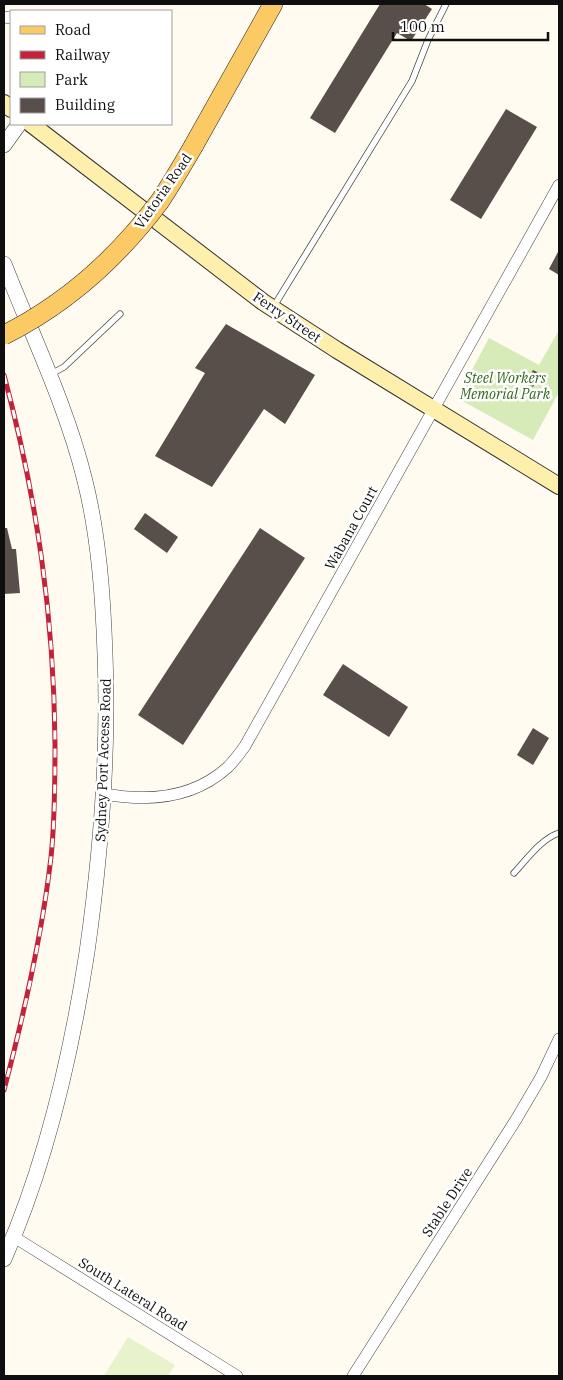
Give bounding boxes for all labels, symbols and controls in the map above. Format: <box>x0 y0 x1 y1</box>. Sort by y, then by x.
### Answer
legend <box>10 10 172 125</box>
scale bar <box>393 10 548 42</box>
text: 100 m <box>400 17 445 36</box>
text: Road <box>55 20 91 39</box>
text: Railway <box>55 45 110 64</box>
text: Park <box>55 70 88 89</box>
text: Building <box>55 95 115 114</box>
street label: Victoria Road <box>130 149 196 232</box>
street label: Ferry Street <box>249 288 325 346</box>
park label: Steel Workers Memorial Park <box>459 369 551 403</box>
street label: Wabana Court <box>321 483 381 573</box>
street label: Sydney Port Access Road <box>91 677 115 842</box>
street label: Stable Drive <box>418 1164 476 1240</box>
street label: South Lateral Road <box>75 1253 191 1335</box>

